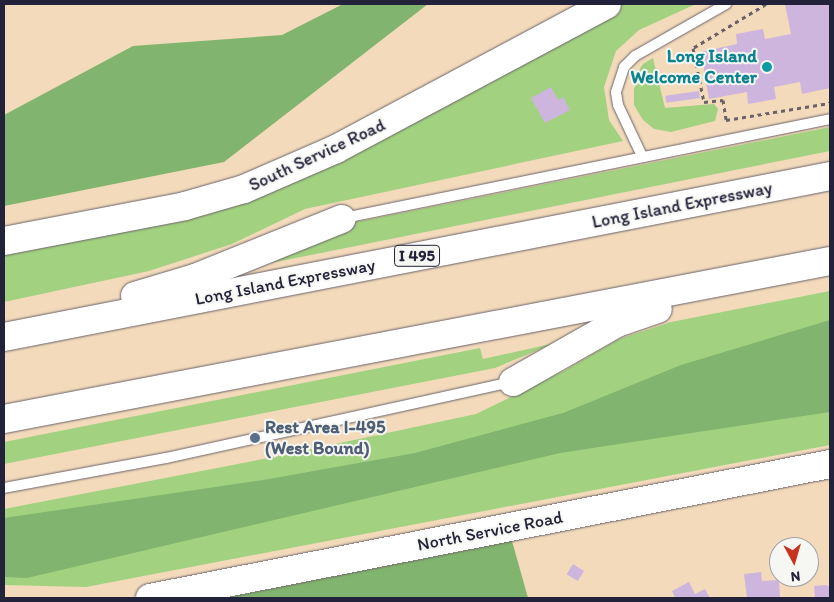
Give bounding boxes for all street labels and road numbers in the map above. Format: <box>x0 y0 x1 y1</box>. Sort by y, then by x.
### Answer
street label: South Service Road <box>245 114 389 196</box>
street label: Long Island Expressway <box>590 177 774 233</box>
road number: I 495 <box>393 242 441 270</box>
street label: Long Island Expressway <box>193 254 377 310</box>
street label: North Service Road <box>415 506 565 556</box>

